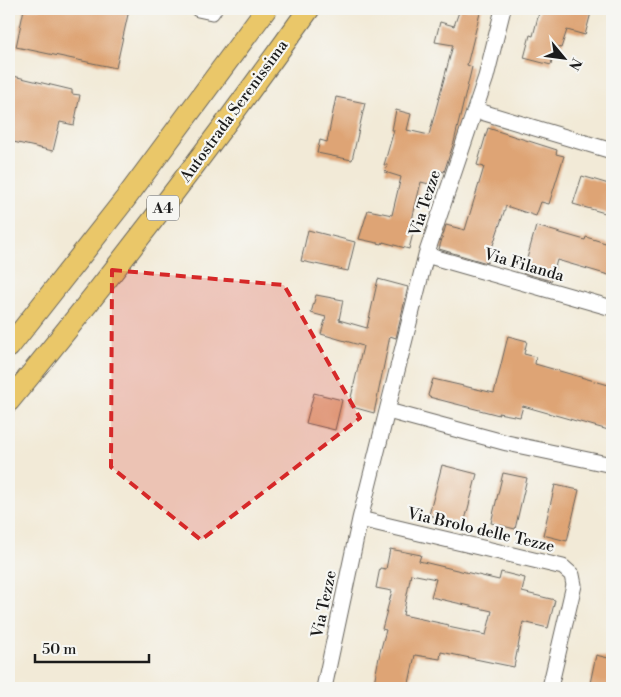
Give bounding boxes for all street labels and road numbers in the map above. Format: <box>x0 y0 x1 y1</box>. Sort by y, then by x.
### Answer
street label: Autostrada Serenissima <box>175 35 293 187</box>
street label: Via Tezze <box>405 167 445 240</box>
road number: A4 <box>147 196 179 220</box>
street label: Via Filanda <box>481 244 567 286</box>
street label: Via Brolo delle Tezze <box>404 503 557 557</box>
street label: Via Tezze <box>307 568 341 641</box>

